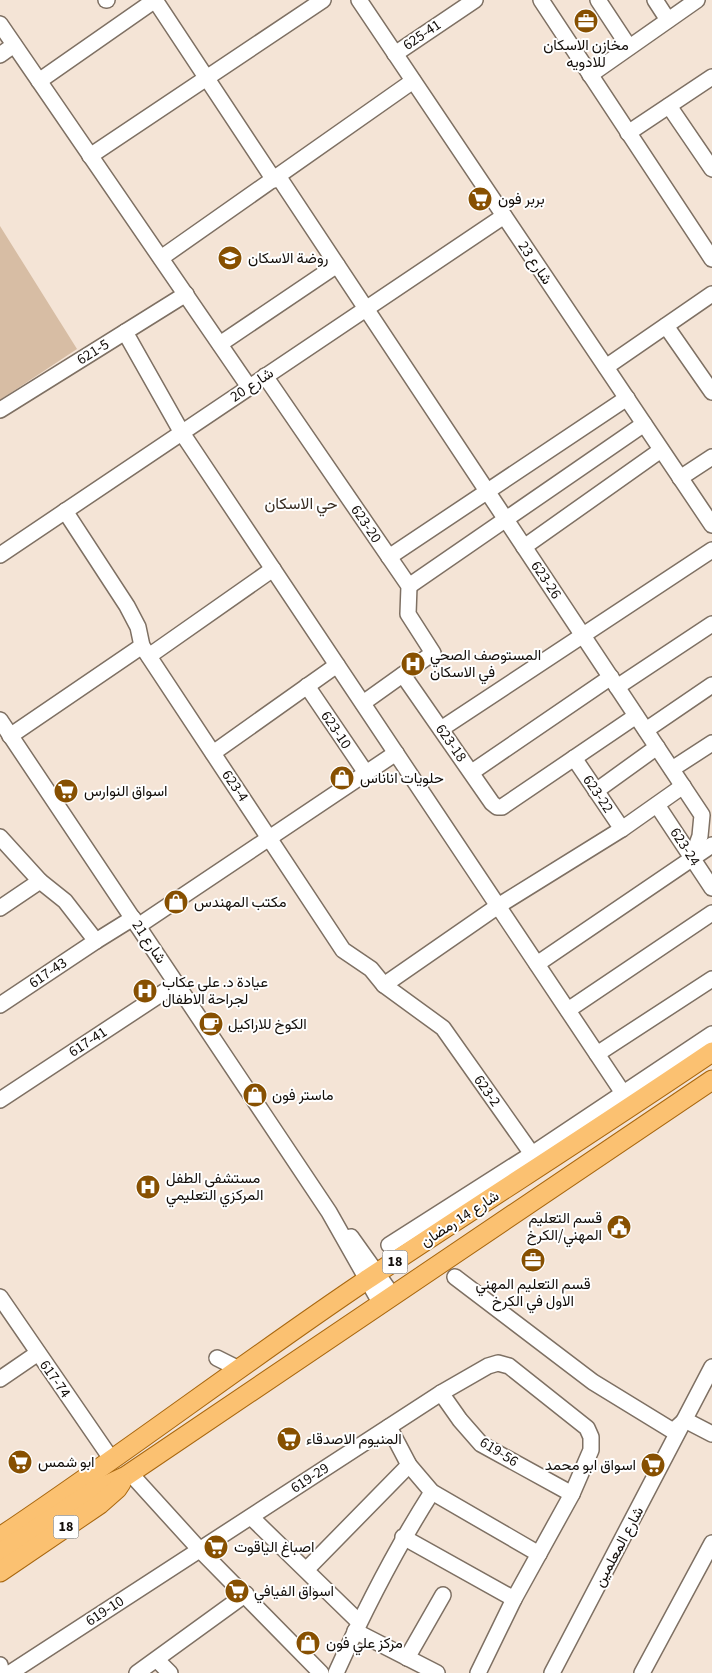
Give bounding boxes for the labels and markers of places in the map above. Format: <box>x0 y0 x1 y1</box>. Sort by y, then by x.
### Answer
office icon: مخازن الاسكان للادويه <box>573 8 599 34</box>
place label: مخازن الاسكان للادويه <box>543 35 629 73</box>
supermarket icon: بربر فون <box>467 186 493 212</box>
place label: بربر فون <box>498 189 545 210</box>
school or university icon: روضة الاسكان <box>217 245 243 271</box>
place label: روضة الاسكان <box>248 248 328 269</box>
place label: المستوصف الصحي في الاسكان <box>430 645 541 685</box>
hospital icon: المستوصف الصحي في الاسكان <box>400 651 426 677</box>
shop icon: حلويات اناناس <box>329 765 355 791</box>
place label: حلويات اناناس <box>360 768 444 789</box>
supermarket icon: اسواق النوارس <box>53 778 79 804</box>
place label: اسواق النوارس <box>84 781 168 802</box>
shop icon: مكتب المهندس <box>163 889 189 915</box>
place label: مكتب المهندس <box>194 892 287 913</box>
place label: عيادة د. علي عكاب لجراحة الاطفال <box>162 972 268 1010</box>
hospital icon: عيادة د. علي عكاب لجراحة الاطفال <box>132 978 158 1004</box>
cafe icon: الكوخ للاراكيل <box>198 1011 224 1037</box>
place label: الكوخ للاراكيل <box>228 1014 307 1035</box>
shop icon: ماستر فون <box>242 1082 268 1108</box>
place label: ماستر فون <box>272 1085 334 1106</box>
place label: مستشفى الطفل المركزي التعليمي <box>166 1168 263 1208</box>
hospital icon: مستشفى الطفل المركزي التعليمي <box>135 1174 161 1200</box>
place label: قسم التعليم المهني/الكرخ <box>527 1208 602 1248</box>
public building icon: قسم التعليم المهني/الكرخ <box>606 1214 632 1240</box>
office icon: قسم التعليم المهني الاول في الكرخ <box>520 1247 546 1273</box>
place label: قسم التعليم المهني الاول في الكرخ <box>475 1274 591 1314</box>
supermarket icon: المنيوم الاصدقاء <box>276 1426 302 1452</box>
place label: المنيوم الاصدقاء <box>306 1429 402 1450</box>
supermarket icon: ابو شمس <box>7 1449 33 1475</box>
place label: ابو شمس <box>38 1452 95 1473</box>
supermarket icon: اسواق ابو محمد <box>640 1452 666 1478</box>
place label: اسواق ابو محمد <box>545 1455 636 1476</box>
supermarket icon: اصباغ الياقوت <box>203 1534 229 1560</box>
place label: اصباغ الياقوت <box>234 1537 315 1558</box>
supermarket icon: اسواق الفيافي <box>224 1578 250 1604</box>
place label: اسواق الفيافي <box>254 1581 334 1604</box>
shop icon: مركز علي فون <box>295 1630 321 1656</box>
place label: مركز علي فون <box>326 1633 403 1656</box>

